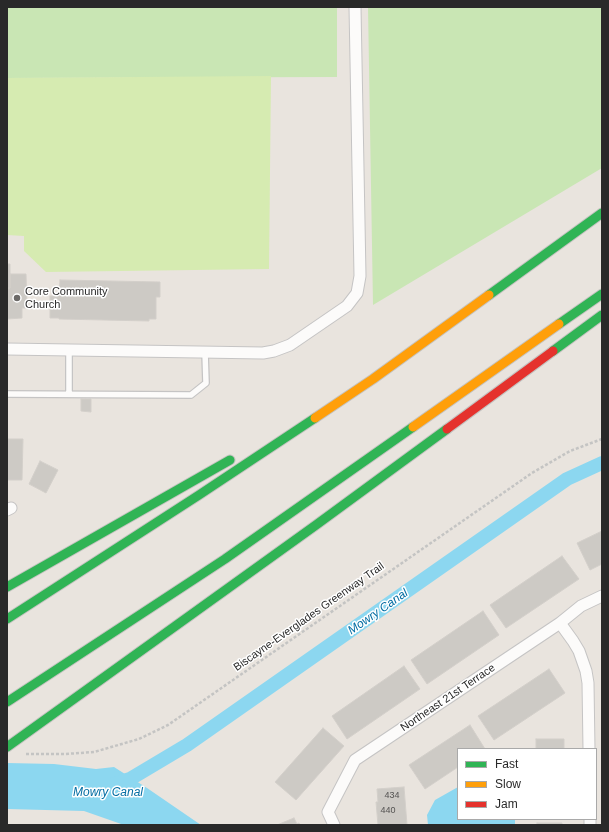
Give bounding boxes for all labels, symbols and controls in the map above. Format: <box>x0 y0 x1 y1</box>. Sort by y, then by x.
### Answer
place label: Core Community Church <box>25 285 108 311</box>
marker: Core Community Church <box>12 293 22 303</box>
street label: Biscayne-Everglades Greenway Trail <box>231 560 387 674</box>
water label: Mowry Canal <box>345 586 411 638</box>
street label: Northeast 21st Terrace <box>398 661 498 735</box>
legend <box>457 748 597 820</box>
text: Fast <box>495 757 518 771</box>
text: Slow <box>495 777 521 791</box>
water label: Mowry Canal <box>73 786 143 800</box>
house number: 434 <box>384 791 400 801</box>
text: Jam <box>495 797 518 811</box>
house number: 440 <box>380 806 396 816</box>

